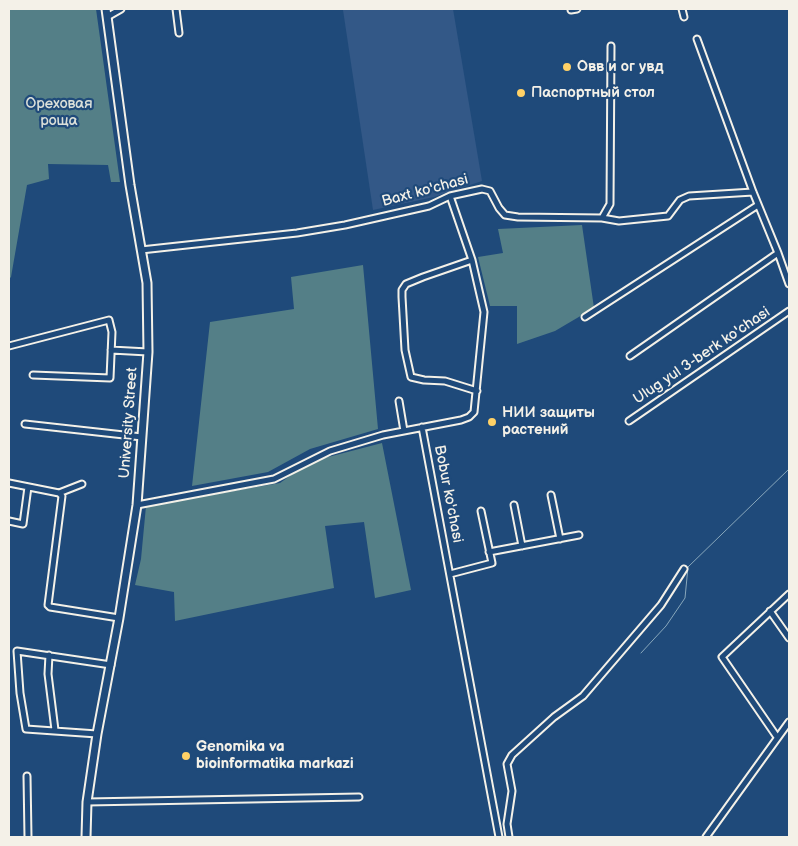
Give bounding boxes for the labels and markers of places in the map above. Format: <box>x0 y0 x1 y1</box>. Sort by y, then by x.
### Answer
place label: Овв и ог увд <box>577 58 663 76</box>
marker: Овв и ог увд <box>561 61 573 73</box>
place label: Паспортный стол <box>531 84 655 102</box>
marker: Паспортный стол <box>515 87 527 99</box>
place label: НИИ защиты растений <box>502 404 595 439</box>
marker: НИИ защиты растений <box>486 416 498 428</box>
place label: Genomika va bioinformatika markazi <box>196 738 354 773</box>
marker: Genomika va bioinformatika markazi <box>180 750 192 762</box>

